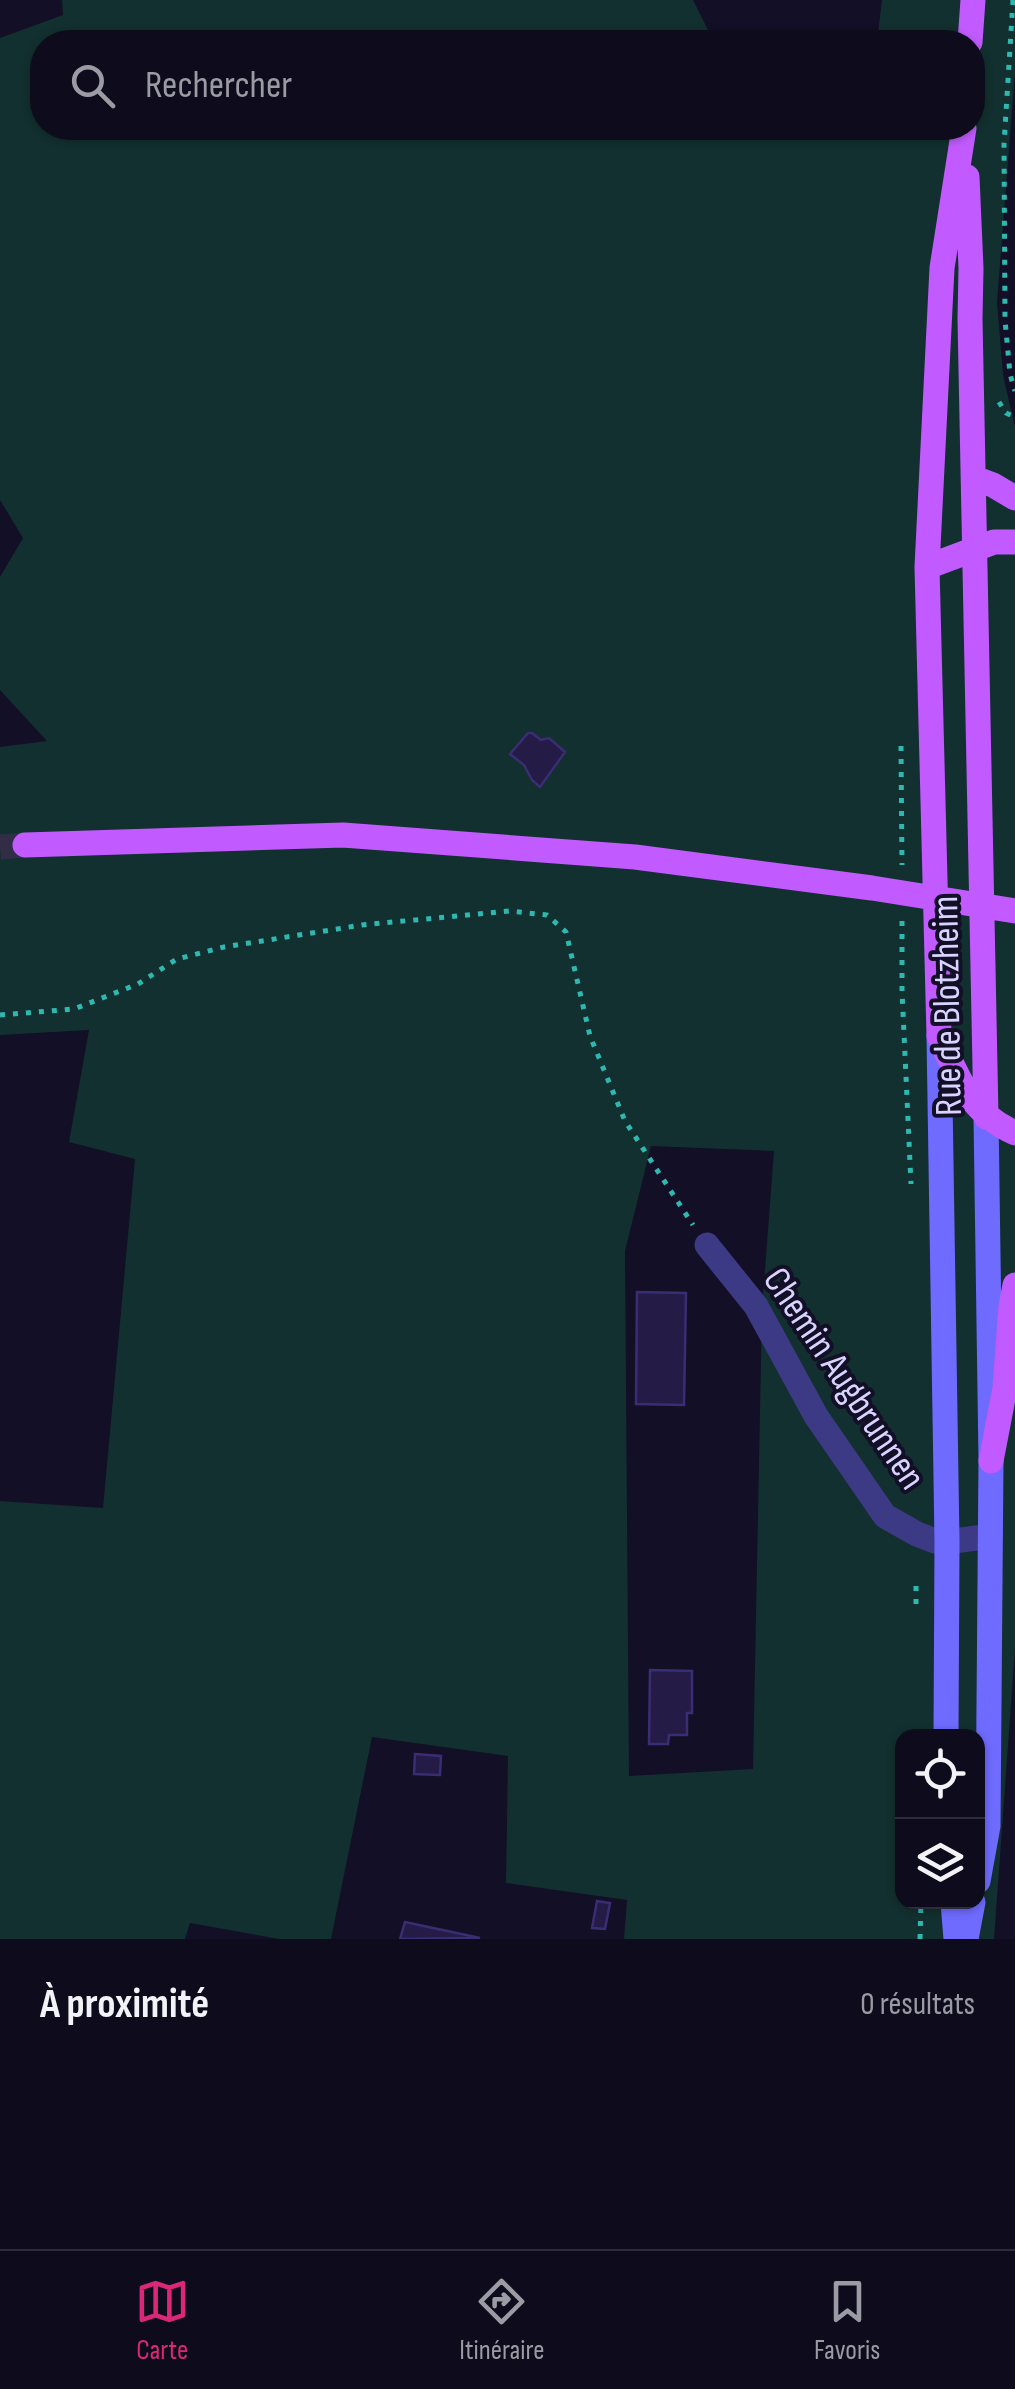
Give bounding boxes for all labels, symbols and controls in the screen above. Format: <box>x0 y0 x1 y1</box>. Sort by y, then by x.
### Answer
search box <box>30 30 985 140</box>
icon: search <box>65 58 120 113</box>
text: Rechercher <box>145 63 292 108</box>
street label: Rue de Blotzheim <box>923 896 972 1116</box>
street label: Chemin Augbrunnen <box>753 1259 934 1498</box>
map controls <box>895 1729 985 1909</box>
button: locate <box>895 1729 985 1819</box>
button: layers <box>895 1819 985 1909</box>
text: À proximité <box>40 1979 209 2030</box>
text: 0 résultats <box>860 1985 975 2024</box>
tab: Carte <box>135 2274 190 2367</box>
tab: Itinéraire <box>459 2274 544 2367</box>
tab: Favoris <box>814 2274 880 2367</box>

